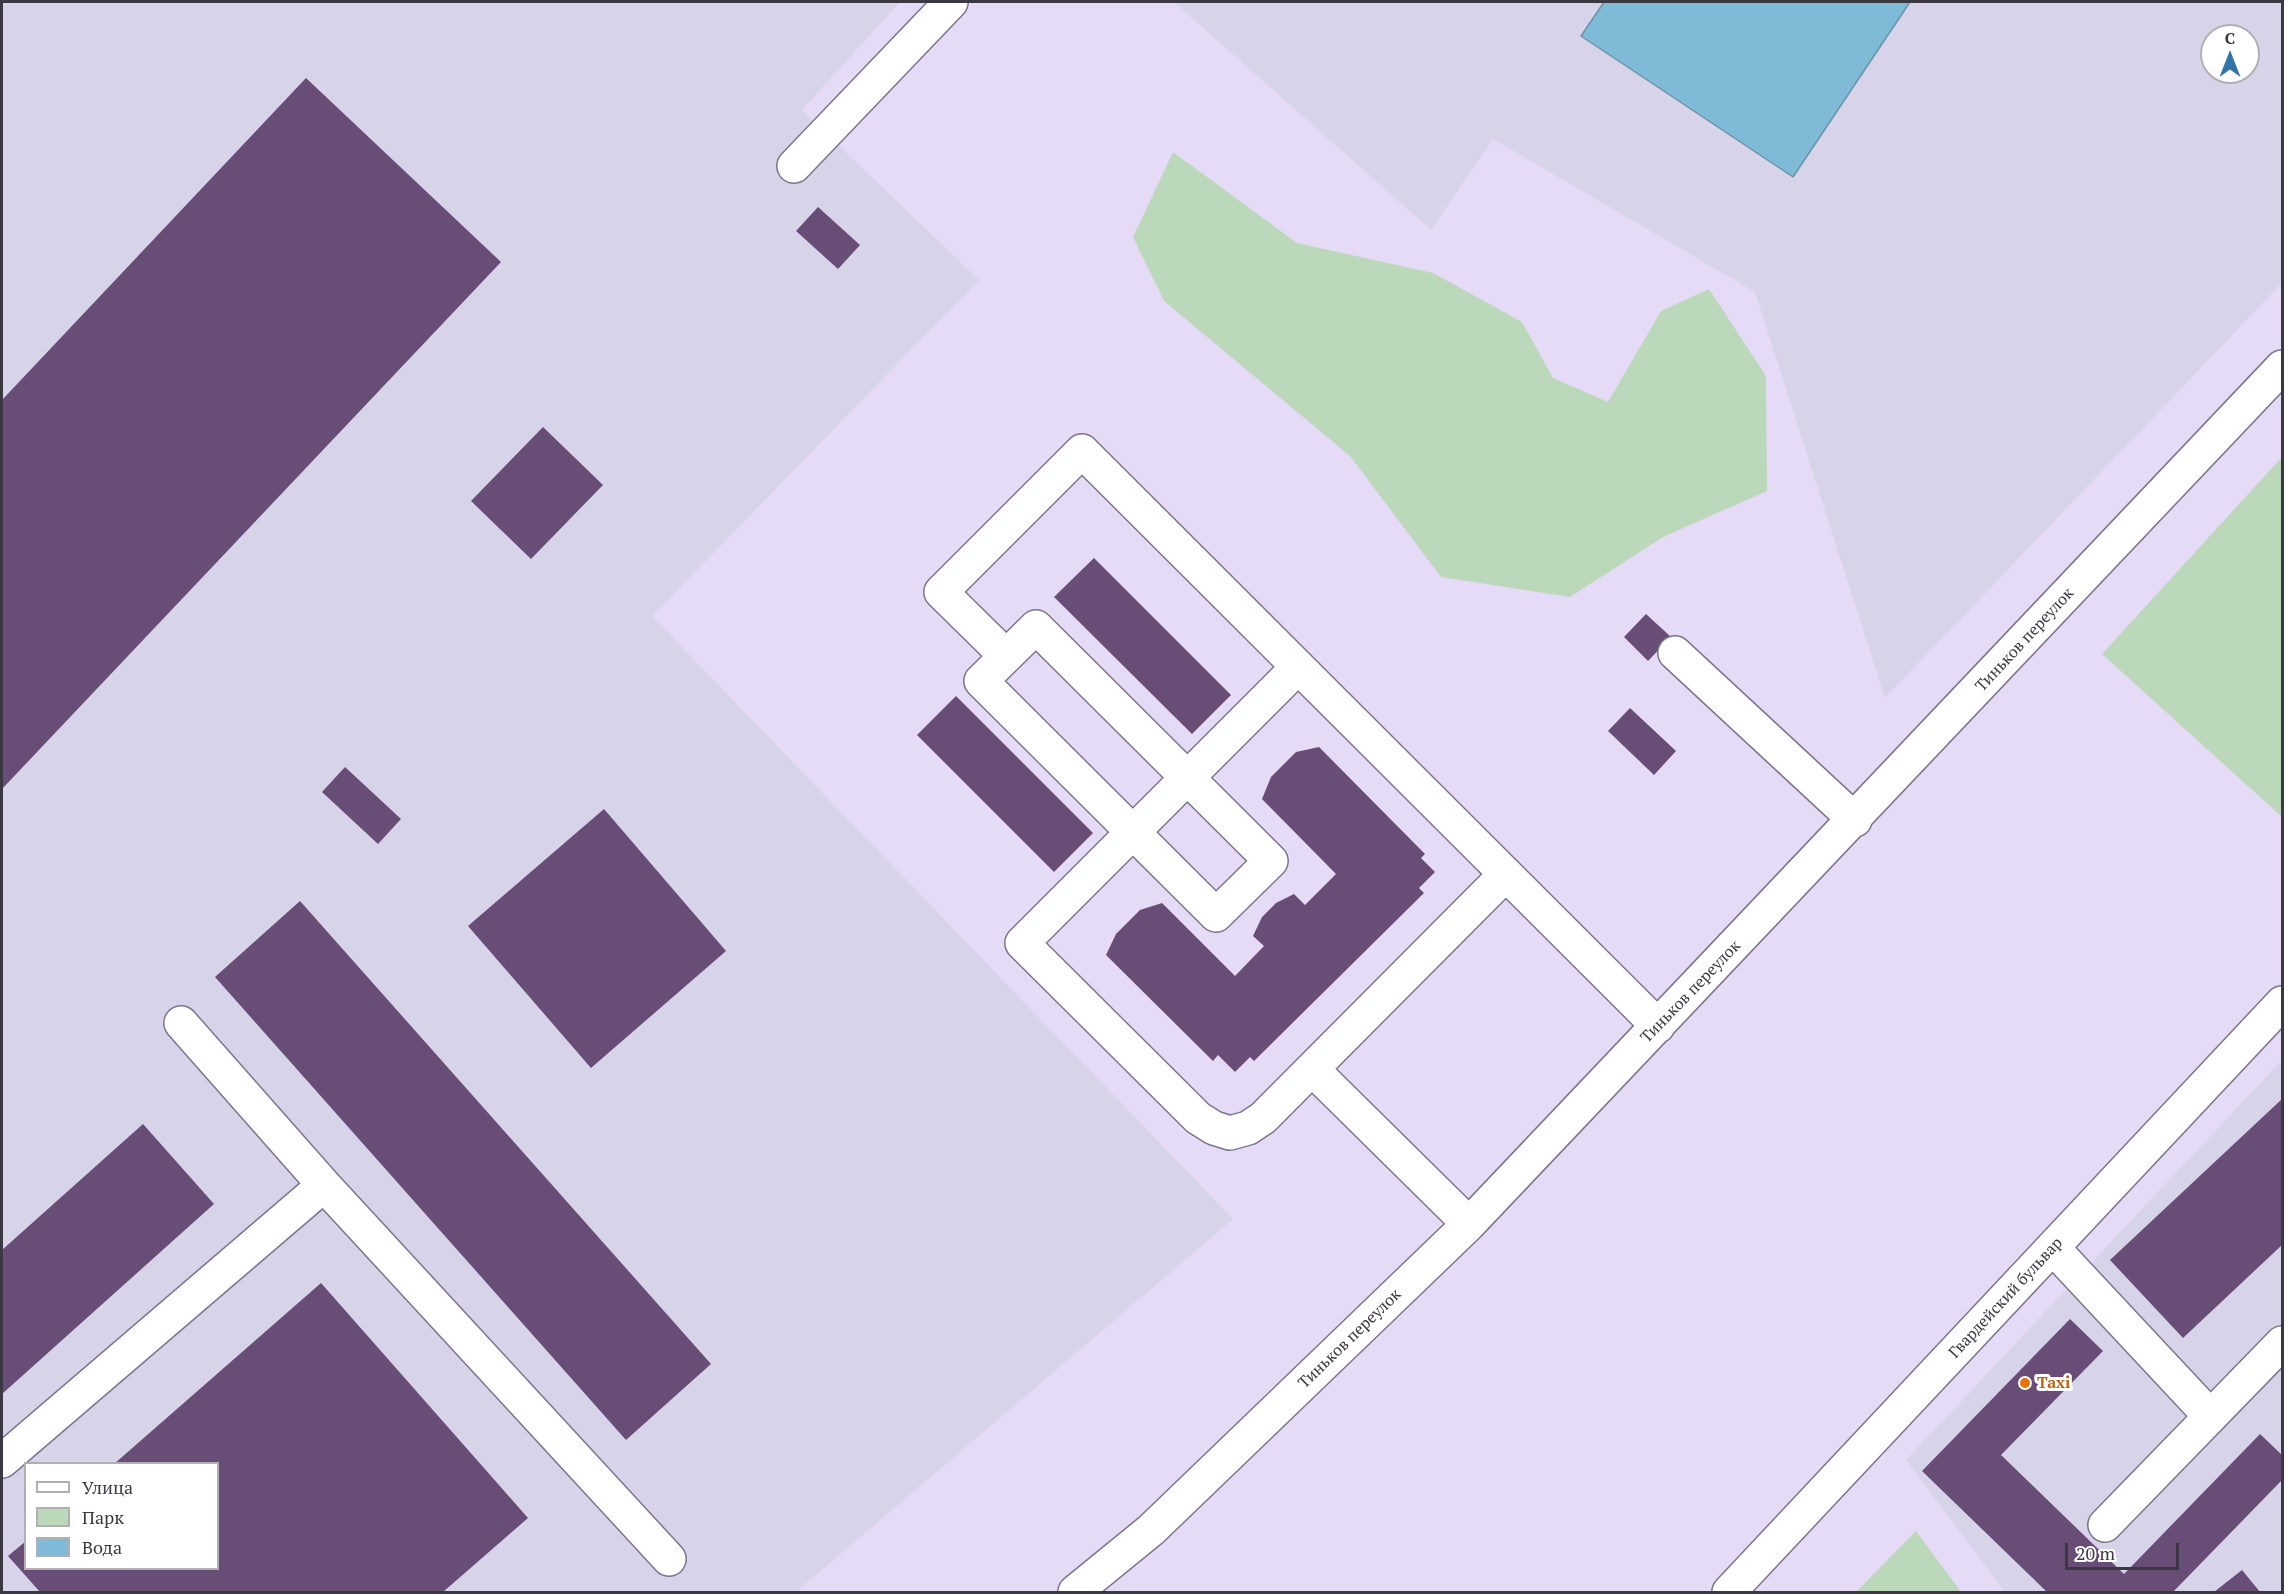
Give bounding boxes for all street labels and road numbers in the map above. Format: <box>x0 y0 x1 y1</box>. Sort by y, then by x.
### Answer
street label: Тиньков переулок <box>1972 584 2078 696</box>
street label: Тиньков переулок <box>1637 937 1745 1047</box>
street label: Гвардейский бульвар <box>1945 1234 2067 1362</box>
street label: Тиньков переулок <box>1295 1285 1405 1393</box>

